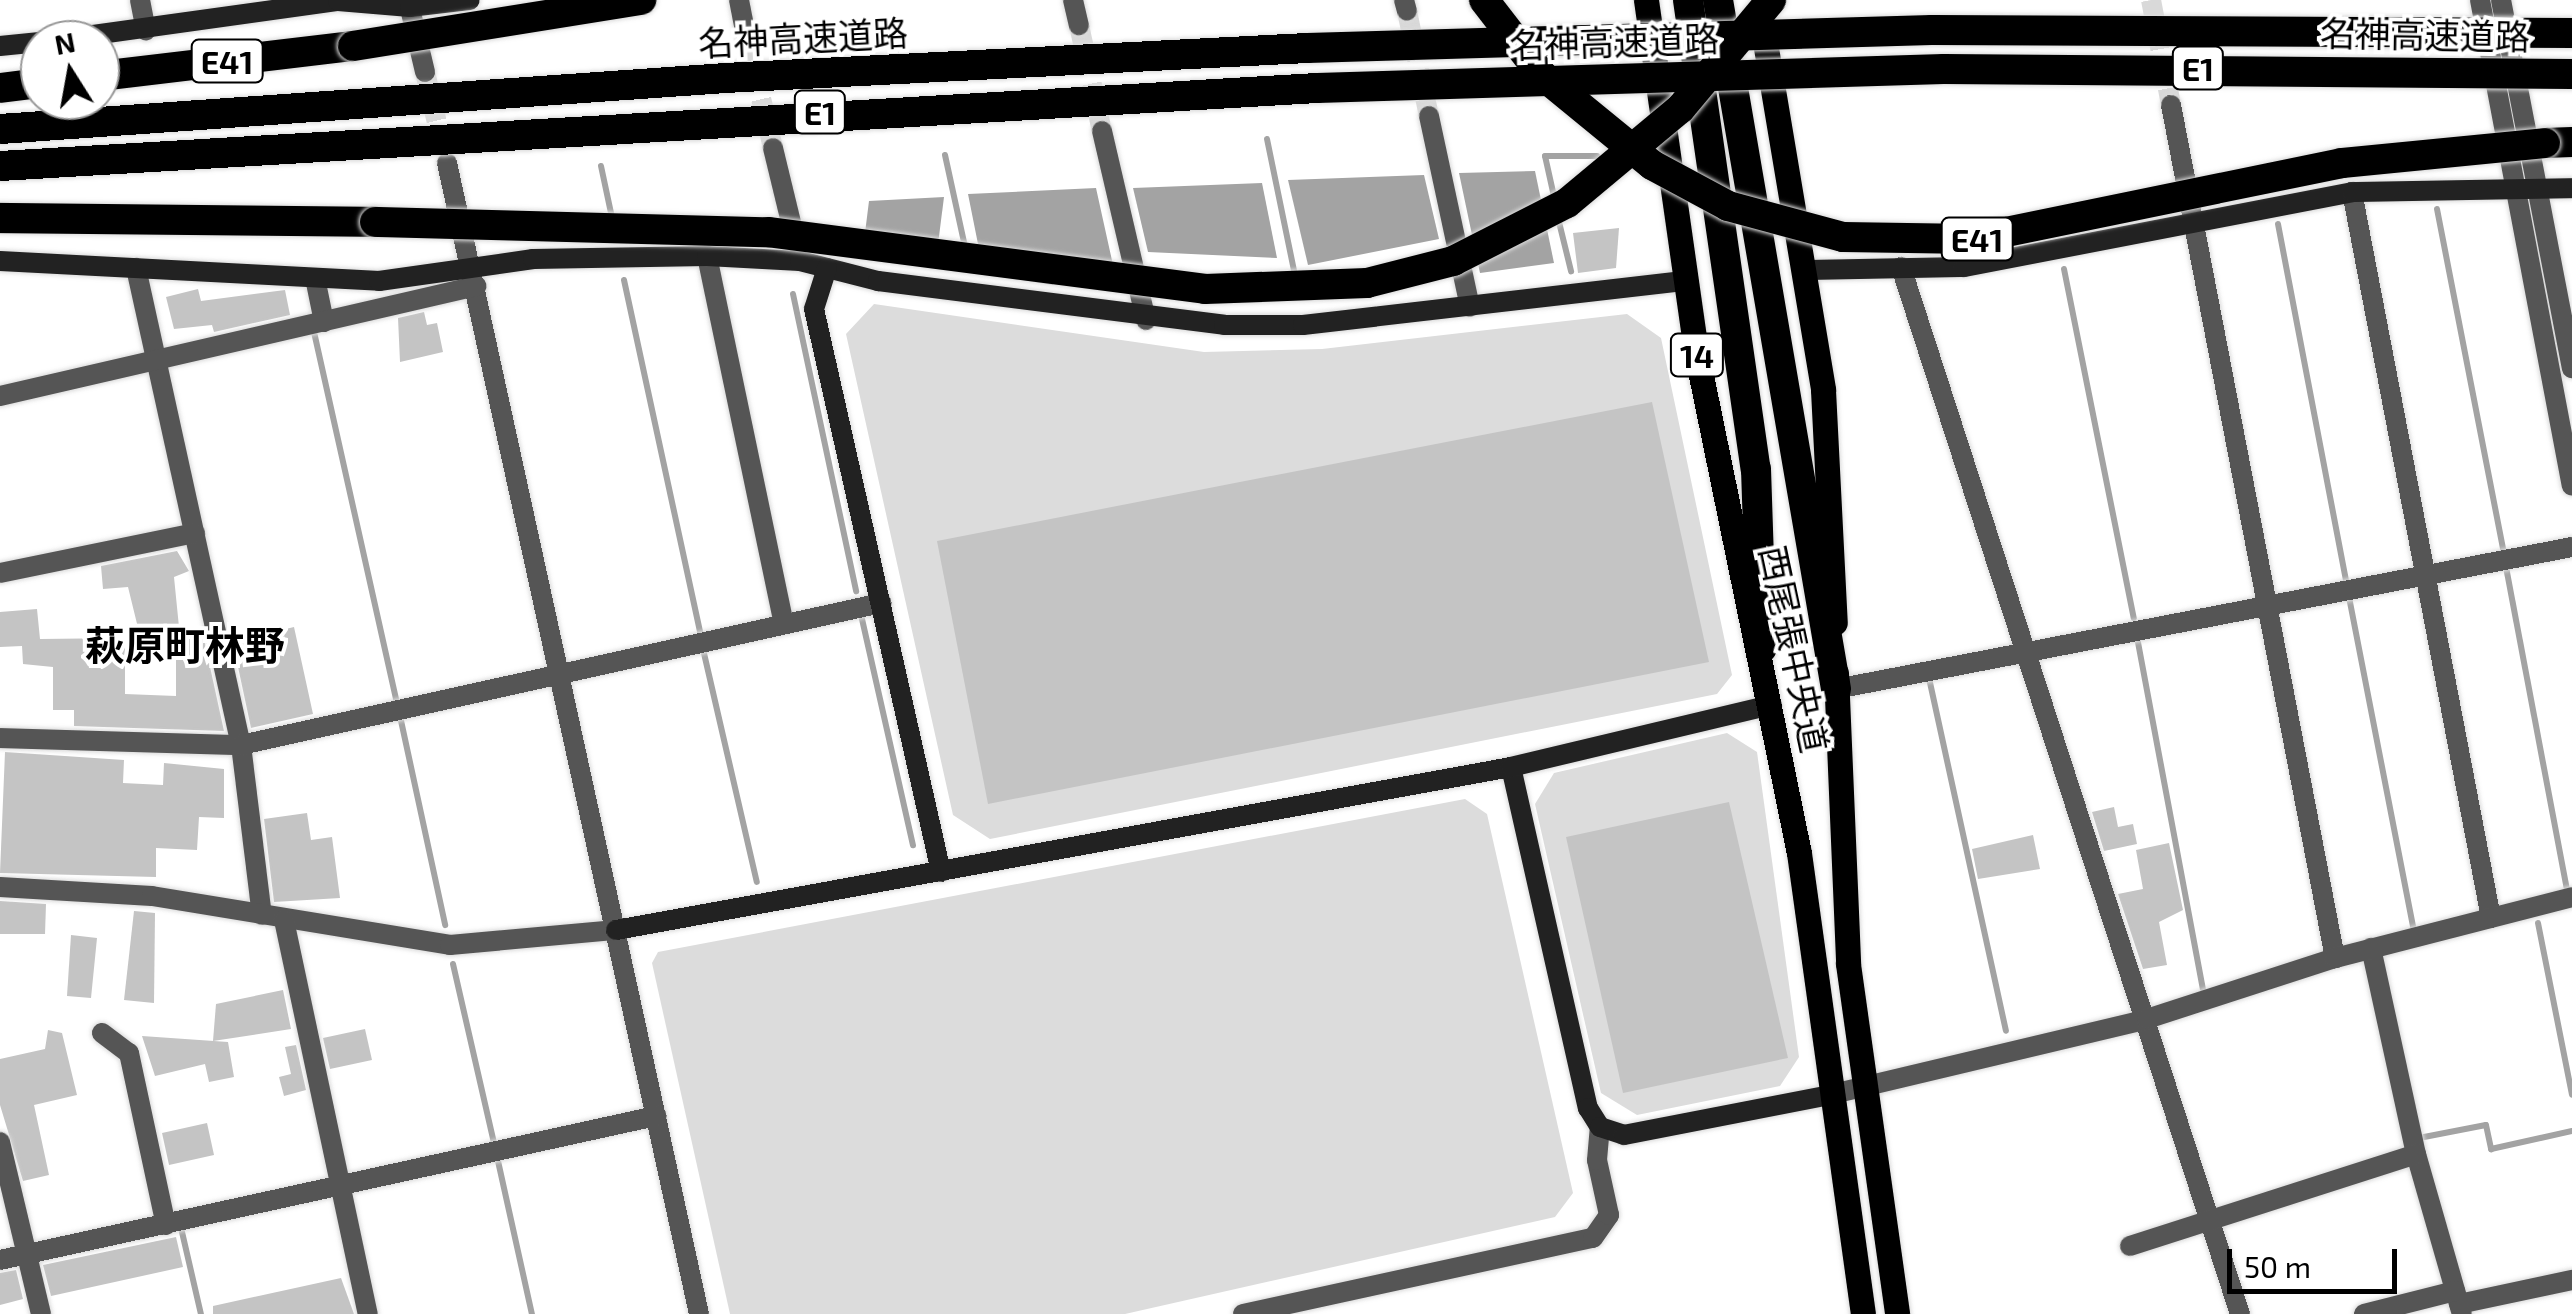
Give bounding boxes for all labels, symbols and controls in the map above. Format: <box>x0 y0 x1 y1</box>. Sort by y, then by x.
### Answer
street label: 名神高速道路 <box>697 11 909 63</box>
street label: 名神高速道路 <box>2320 11 2530 57</box>
street label: 名神高速道路 <box>1508 16 1720 66</box>
north arrow <box>20 20 120 120</box>
text: N <box>51 24 78 61</box>
road number: E41 <box>190 34 264 88</box>
road number: E1 <box>2170 41 2226 95</box>
road number: E1 <box>792 85 848 139</box>
road number: E41 <box>1940 212 2014 266</box>
road number: 14 <box>1670 328 1724 382</box>
street label: 西尾張中央道 <box>1753 542 1837 756</box>
district label: 萩原町林野 <box>85 620 285 668</box>
scale bar <box>2232 1229 2402 1291</box>
text: 50 m <box>2244 1248 2311 1284</box>

